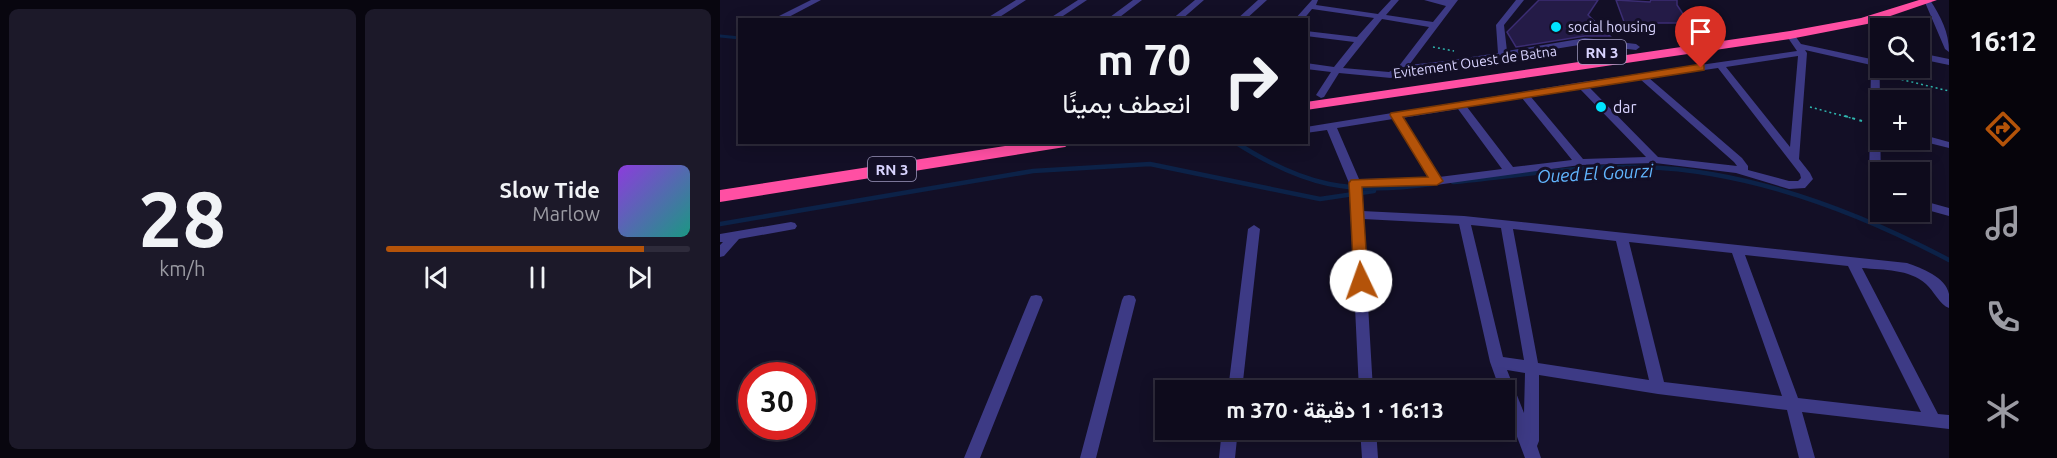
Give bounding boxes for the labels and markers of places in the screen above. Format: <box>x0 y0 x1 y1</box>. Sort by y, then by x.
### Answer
pin <box>1675 6 1726 68</box>
place label: social housing <box>1568 19 1656 35</box>
marker: social housing <box>1549 20 1563 34</box>
place label: dar <box>1613 98 1637 116</box>
marker: dar <box>1594 100 1608 114</box>

